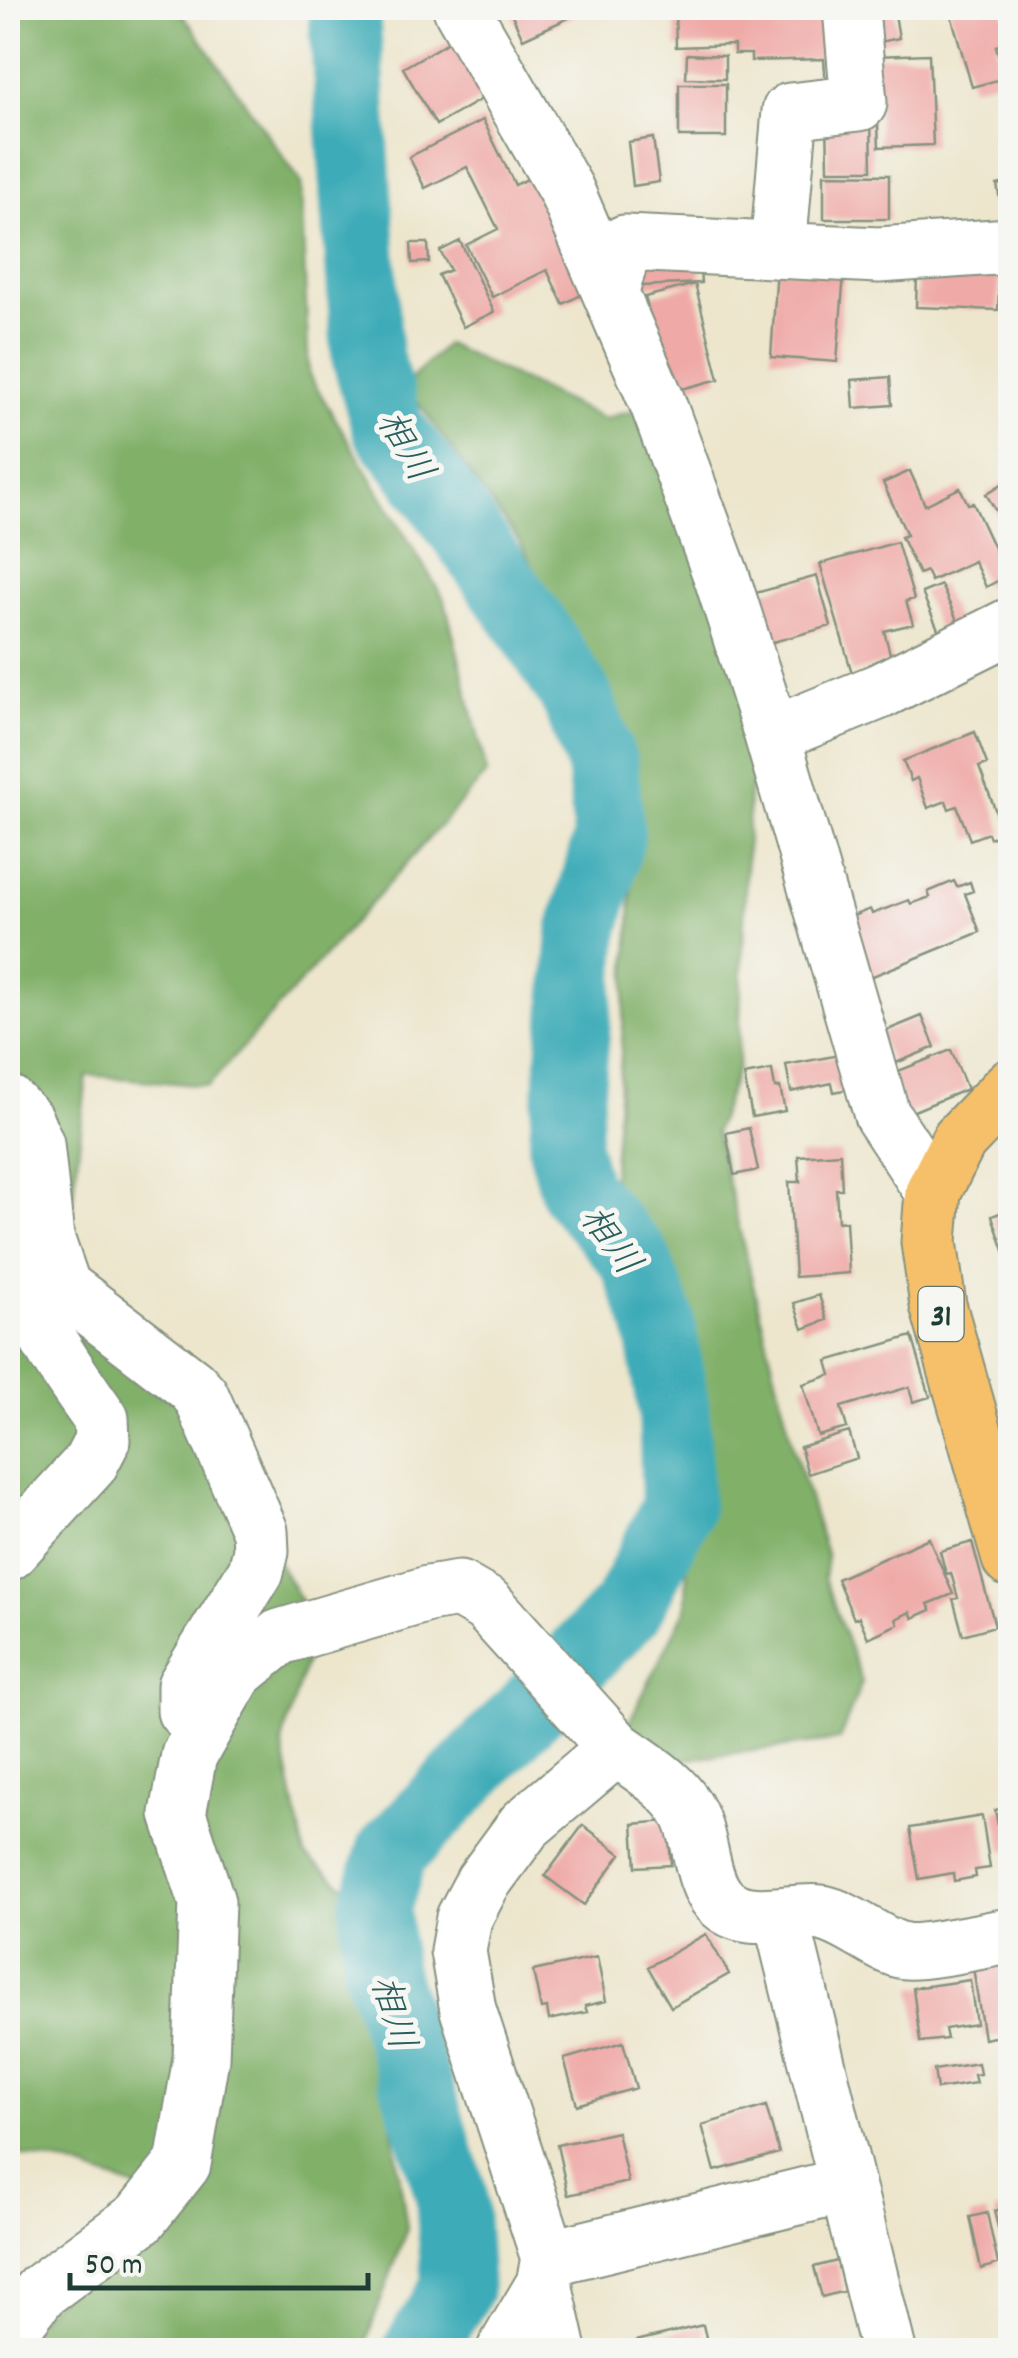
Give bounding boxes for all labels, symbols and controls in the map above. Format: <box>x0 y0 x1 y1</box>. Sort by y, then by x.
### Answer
water label: 相川 <box>359 401 445 494</box>
water label: 相川 <box>563 1195 652 1289</box>
road number: 31 <box>918 1287 964 1341</box>
water label: 相川 <box>353 1969 427 2058</box>
scale bar <box>70 2228 368 2290</box>
text: 50 m <box>85 2246 143 2289</box>

